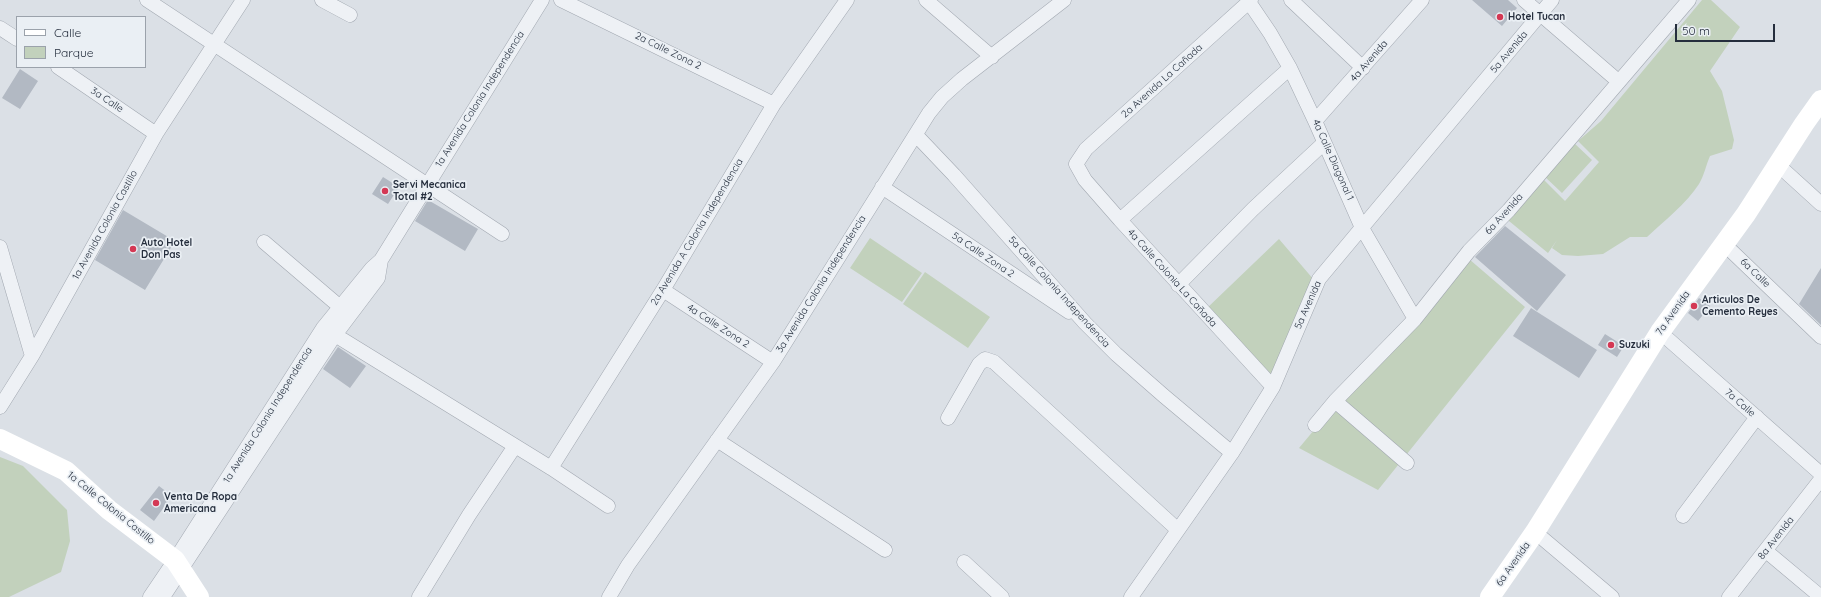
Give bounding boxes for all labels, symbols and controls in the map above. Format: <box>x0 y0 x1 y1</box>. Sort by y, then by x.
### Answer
place label: Hotel Tucan <box>1508 11 1565 23</box>
marker: Hotel Tucan <box>1495 12 1505 22</box>
legend <box>16 16 146 68</box>
scale bar <box>1677 16 1777 42</box>
text: 50 m <box>1682 23 1710 38</box>
text: Calle <box>54 25 81 40</box>
street label: 5a Avenida <box>1488 28 1530 76</box>
street label: 1a Avenida Colonia Independencia <box>433 29 527 169</box>
street label: 2a Calle Zona 2 <box>633 30 703 72</box>
street label: 4a Avenida <box>1348 38 1390 84</box>
street label: 2a Avenida La Cañada <box>1119 41 1205 121</box>
text: Parque <box>54 45 94 60</box>
street label: 3a Calle <box>88 85 126 115</box>
street label: 4a Calle Diagonal 1 <box>1310 118 1356 202</box>
street label: 2a Avenida A Colonia Independencia <box>648 156 746 308</box>
street label: 1a Avenida Colonia Castillo <box>70 168 140 282</box>
place label: Servi Mecanica Total #2 <box>393 179 466 202</box>
marker: Servi Mecanica Total #2 <box>380 186 390 196</box>
street label: 6a Avenida <box>1482 191 1526 237</box>
street label: 3a Avenida Colonia Independencia <box>774 213 868 355</box>
street label: 4a Calle Colonia La Cañada <box>1125 227 1219 329</box>
street label: 5a Calle Zona 2 <box>950 230 1016 280</box>
street label: 5a Calle Colonia Independencia <box>1006 234 1112 350</box>
place label: Auto Hotel Don Pas <box>141 237 192 260</box>
marker: Auto Hotel Don Pas <box>128 244 138 254</box>
street label: 6a Calle <box>1738 256 1772 290</box>
street label: 5a Avenida <box>1292 279 1324 331</box>
street label: 7a Avenida <box>1653 289 1693 337</box>
place label: Articulos De Cemento Reyes <box>1702 294 1778 318</box>
street label: 4a Calle Zona 2 <box>685 301 751 351</box>
marker: Articulos De Cemento Reyes <box>1689 301 1699 311</box>
place label: Suzuki <box>1619 339 1650 351</box>
marker: Suzuki <box>1606 340 1616 350</box>
street label: 1a Avenida Colonia Independencia <box>221 345 315 485</box>
street label: 7a Calle <box>1722 386 1758 420</box>
street label: 1a Calle Colonia Castillo <box>65 469 157 547</box>
place label: Venta De Ropa Americana <box>164 491 237 514</box>
marker: Venta De Ropa Americana <box>151 498 161 508</box>
street label: 8a Avenida <box>1755 514 1797 562</box>
street label: 6a Avenida <box>1493 540 1533 588</box>

